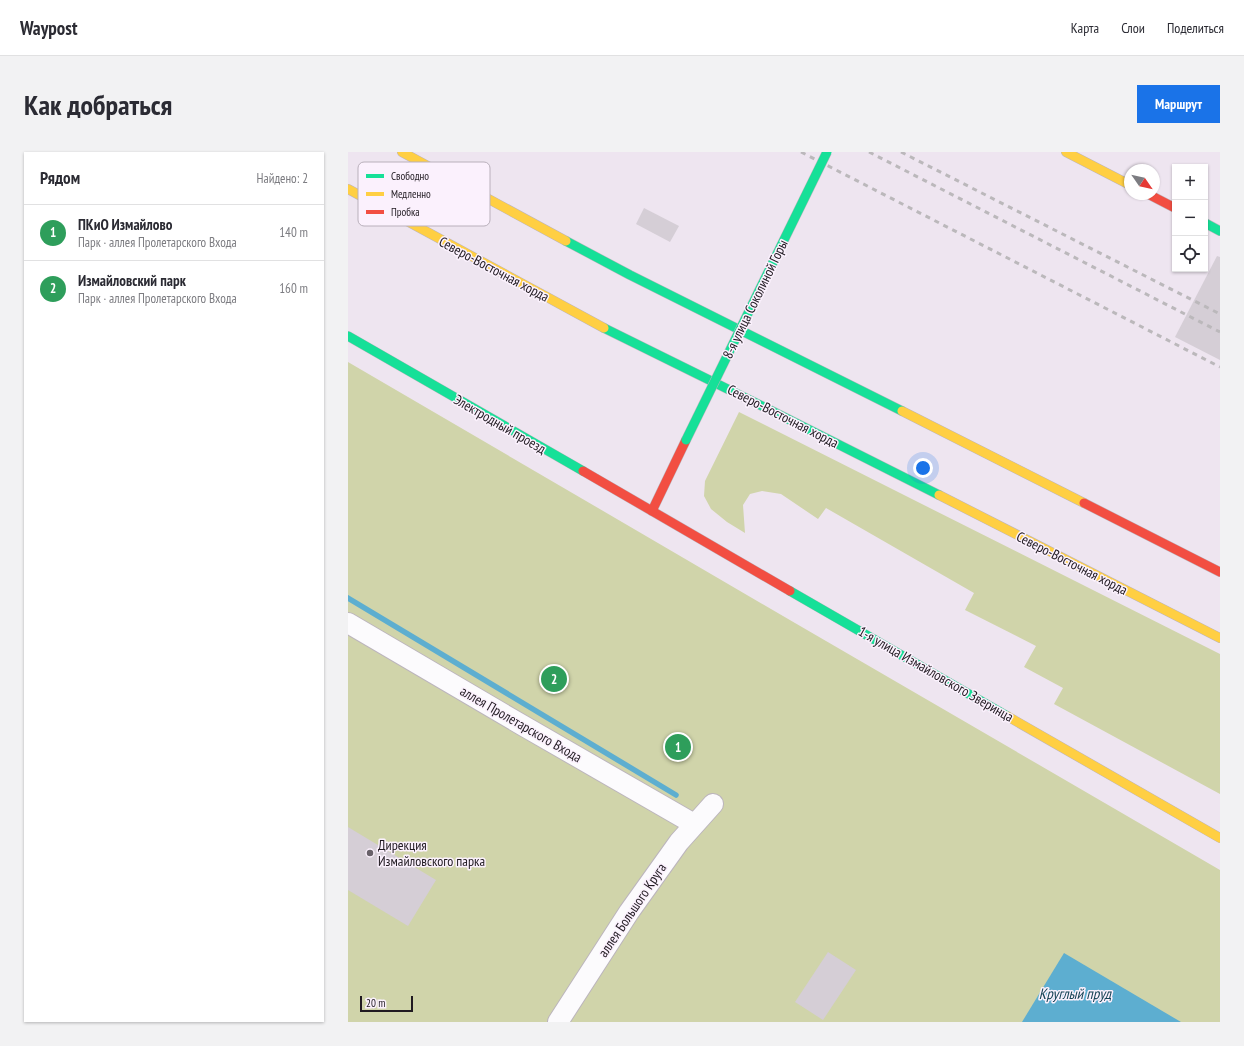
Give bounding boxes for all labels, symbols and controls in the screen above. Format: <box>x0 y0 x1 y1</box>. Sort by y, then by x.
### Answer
text: Waypost <box>20 16 77 40</box>
text: Карта <box>1071 19 1099 37</box>
text: Слои <box>1121 19 1145 37</box>
text: Поделиться <box>1167 19 1224 37</box>
button: Маршрут <box>1137 85 1220 123</box>
text: Как добраться <box>24 86 172 123</box>
legend <box>358 162 490 226</box>
north arrow <box>1124 164 1160 200</box>
map controls <box>1172 164 1208 272</box>
button: + <box>1172 164 1208 200</box>
text: Рядом <box>40 167 80 189</box>
text: Свободно <box>391 169 429 183</box>
text: Найдено: 2 <box>257 170 308 187</box>
text: Медленно <box>391 187 431 201</box>
button: − <box>1172 200 1208 236</box>
text: Пробка <box>391 205 420 219</box>
text: ПКиО Измайлово <box>78 215 173 234</box>
text: 1 <box>50 224 56 241</box>
text: 140 m <box>279 224 308 241</box>
street label: Северо-Восточная хорда <box>436 232 552 306</box>
text: Парк · аллея Пролетарского Входа <box>78 234 237 251</box>
street label: 8-я улица Соколиной Горы <box>718 236 792 362</box>
button: locate <box>1172 236 1208 272</box>
text: Измайловский парк <box>78 271 186 290</box>
text: 2 <box>50 280 56 297</box>
text: 160 m <box>279 280 308 297</box>
text: Парк · аллея Пролетарского Входа <box>78 290 237 307</box>
street label: Северо-Восточная хорда <box>724 380 842 452</box>
street label: Электродный проезд <box>451 390 549 458</box>
your location <box>913 458 933 478</box>
street label: Северо-Восточная хорда <box>1013 527 1131 599</box>
street label: 1-я улица Измайловского Зверинца <box>855 622 1017 726</box>
pin: 2 <box>541 664 567 694</box>
street label: аллея Пролетарского Входа <box>457 682 585 766</box>
pin: 1 <box>665 732 691 762</box>
place label: Дирекция Измайловского парка <box>378 836 485 870</box>
marker: Дирекция Измайловского парка <box>365 848 375 858</box>
street label: аллея Большого Круга <box>594 860 670 960</box>
water label: Круглый пруд <box>1039 984 1113 1003</box>
scale bar <box>360 994 413 1013</box>
text: 20 m <box>366 996 385 1010</box>

